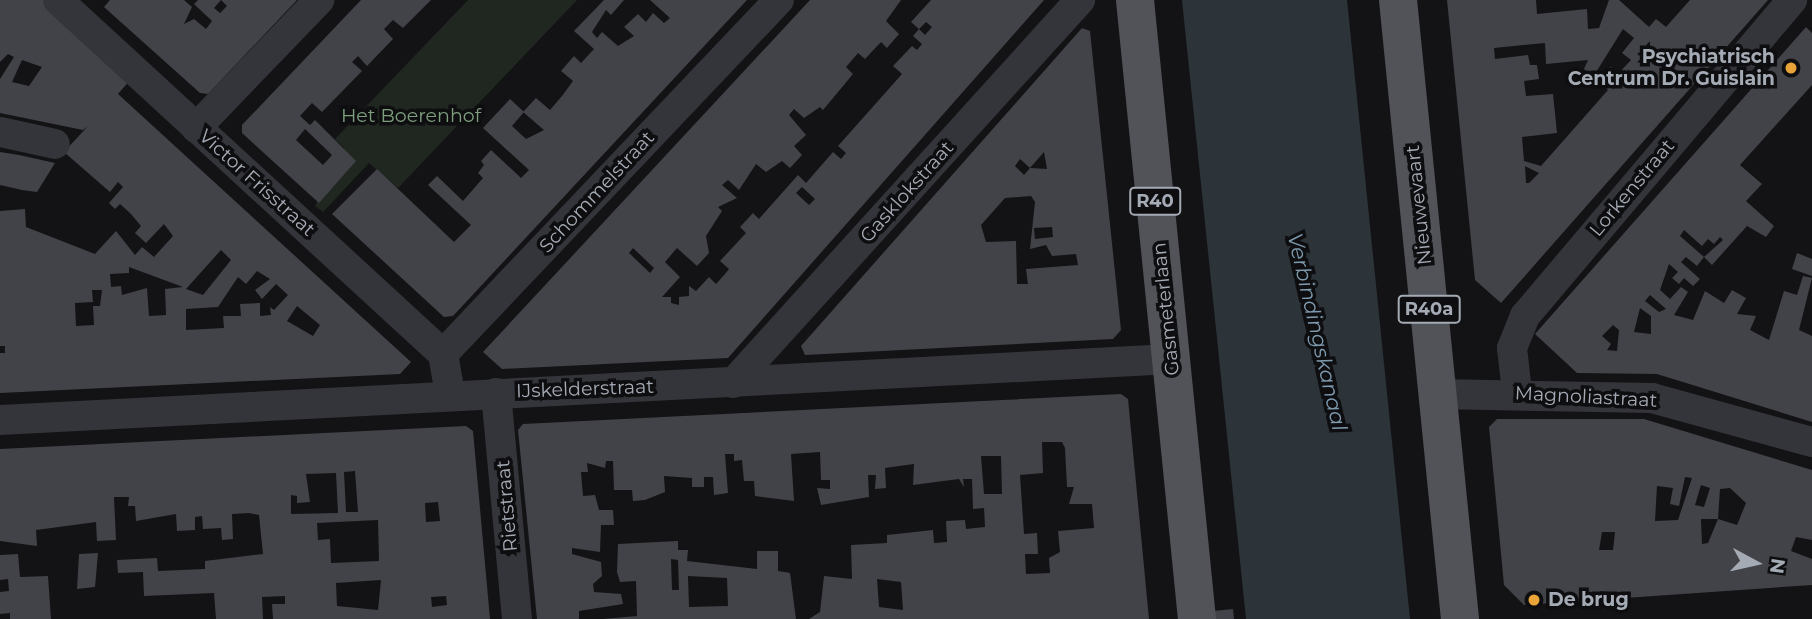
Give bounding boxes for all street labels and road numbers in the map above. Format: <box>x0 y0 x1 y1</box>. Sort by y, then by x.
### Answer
street label: Victor Frisstraat <box>194 125 320 241</box>
street label: Schommelstraat <box>535 126 659 258</box>
street label: Lorkenstraat <box>1585 135 1679 241</box>
street label: Gasklokstraat <box>856 137 958 247</box>
street label: Nieuwevaart <box>1401 144 1437 266</box>
road number: R40 <box>1129 186 1181 216</box>
street label: Gasmeterlaan <box>1148 241 1184 377</box>
road number: R40a <box>1398 295 1460 324</box>
street label: IJskelderstraat <box>516 375 654 403</box>
street label: Magnoliastraat <box>1514 382 1658 412</box>
street label: Rietstraat <box>492 459 522 553</box>

